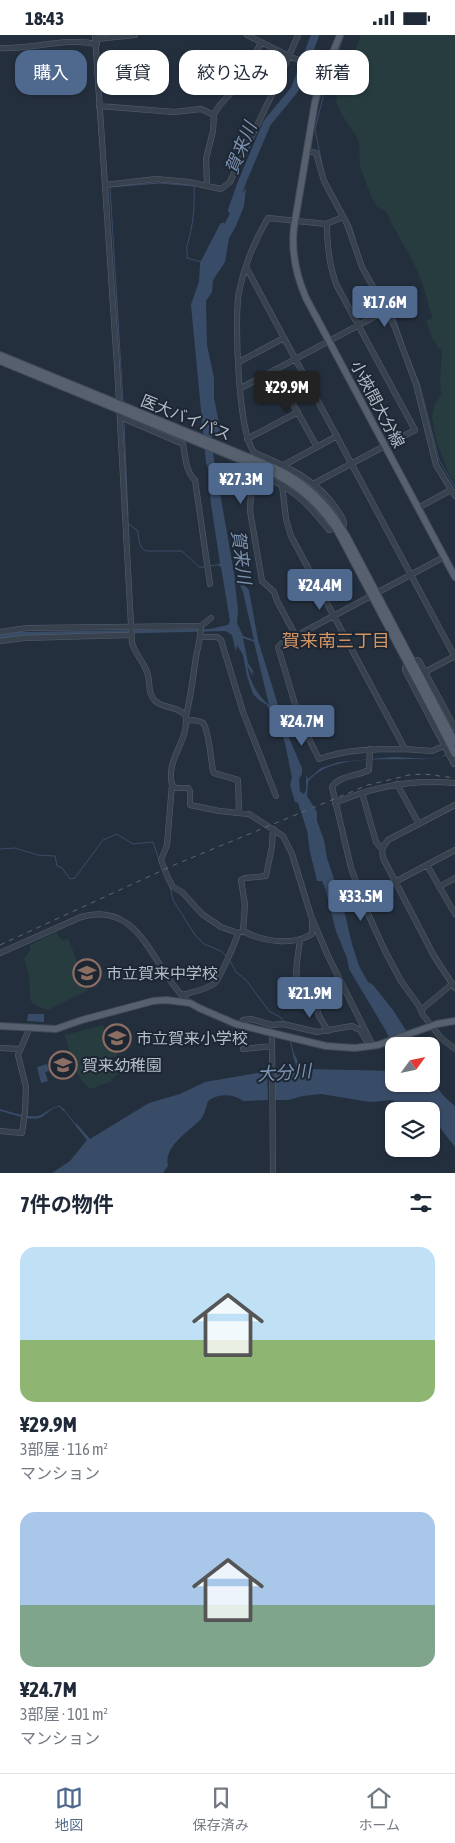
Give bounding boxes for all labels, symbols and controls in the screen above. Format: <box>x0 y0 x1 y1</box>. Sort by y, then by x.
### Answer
text: 18:43 <box>25 7 64 29</box>
chip: 購入 <box>15 50 87 95</box>
chip: 賃貸 <box>97 50 169 95</box>
chip: 絞り込み <box>179 50 287 95</box>
chip: 新着 <box>297 50 369 95</box>
water label: 賀来川 <box>221 117 261 177</box>
pin: ¥17.6M <box>344 285 426 328</box>
text: ¥17.6M <box>363 293 407 311</box>
street label: 小挾間大分線 <box>348 357 408 451</box>
pin: ¥29.9M <box>246 371 328 413</box>
text: ¥29.9M <box>265 378 309 396</box>
street label: 医大バイパス <box>138 391 234 443</box>
pin: ¥27.3M <box>200 463 282 505</box>
text: ¥27.3M <box>219 470 263 488</box>
water label: 賀来川 <box>228 529 255 587</box>
pin: ¥24.4M <box>279 569 361 611</box>
text: ¥24.4M <box>298 576 342 594</box>
district label: 賀来南三丁目 <box>282 630 390 651</box>
pin: ¥24.7M <box>261 705 343 747</box>
text: ¥24.7M <box>280 712 324 730</box>
pin: ¥33.5M <box>320 879 402 922</box>
text: ¥33.5M <box>339 887 383 905</box>
school or university icon: 市立賀来中学校 <box>72 958 102 988</box>
place label: 市立賀来中学校 <box>106 964 218 982</box>
pin: ¥21.9M <box>269 977 351 1019</box>
text: ¥21.9M <box>288 984 332 1002</box>
school or university icon: 市立賀来小学校 <box>102 1023 132 1053</box>
place label: 市立賀来小学校 <box>136 1029 248 1047</box>
north arrow <box>385 1037 440 1093</box>
map controls <box>385 1037 440 1157</box>
school or university icon: 賀来幼稚園 <box>48 1050 78 1080</box>
place label: 賀来幼稚園 <box>82 1056 162 1074</box>
water label: 大分川 <box>256 1060 314 1085</box>
button: layers <box>385 1102 440 1157</box>
icon: filters <box>407 1189 435 1217</box>
text: 7件の物件 <box>20 1192 114 1216</box>
icon: home <box>183 1280 273 1370</box>
text: ¥29.9M <box>20 1412 77 1436</box>
text: 3部屋 · 116 m² <box>20 1440 108 1458</box>
text: マンション <box>20 1464 100 1482</box>
icon: home <box>183 1545 273 1635</box>
text: ¥24.7M <box>20 1677 77 1701</box>
text: 3部屋 · 101 m² <box>20 1705 108 1723</box>
text: マンション <box>20 1729 100 1747</box>
tab: 地図 <box>55 1784 83 1834</box>
tab: 保存済み <box>193 1784 249 1834</box>
tab: ホーム <box>358 1784 400 1834</box>

